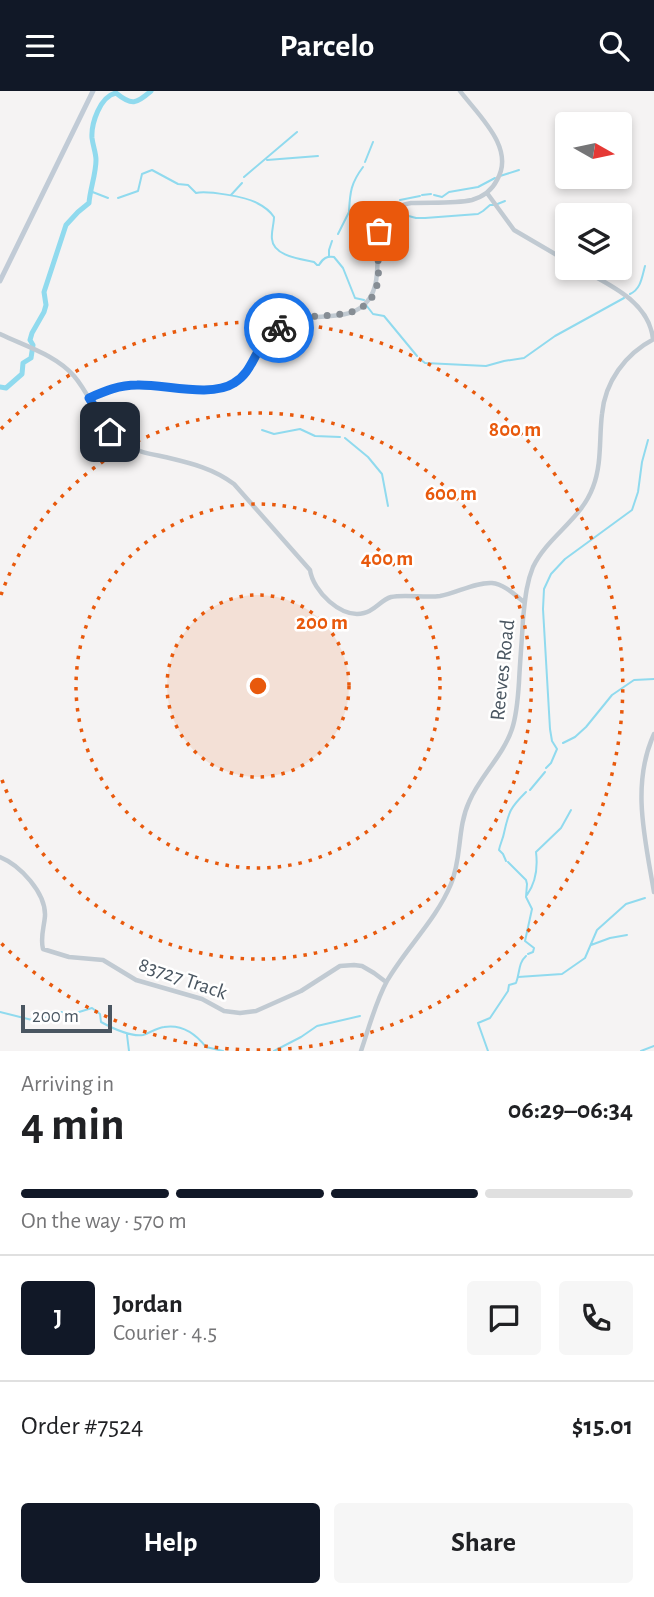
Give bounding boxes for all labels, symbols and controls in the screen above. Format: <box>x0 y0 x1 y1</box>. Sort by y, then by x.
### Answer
icon: menu <box>21 27 59 65</box>
icon: search <box>595 27 633 65</box>
text: Parcelo <box>280 30 374 62</box>
north arrow <box>555 112 632 189</box>
map controls <box>555 112 632 280</box>
pin <box>349 201 409 261</box>
button: layers <box>555 203 632 280</box>
icon: bag <box>360 212 398 250</box>
courier <box>244 293 314 363</box>
icon: bike <box>260 309 298 347</box>
pin <box>80 402 140 462</box>
icon: home <box>91 413 129 451</box>
text: 800 m <box>489 419 541 440</box>
text: 600 m <box>425 483 477 504</box>
text: 400 m <box>361 548 413 569</box>
text: 200 m <box>296 612 348 633</box>
street label: Reeves Road <box>487 618 518 722</box>
centre of rings <box>246 674 270 698</box>
street label: 83727 Track <box>136 954 230 1004</box>
scale bar <box>21 1002 112 1034</box>
text: 200 m <box>32 1007 79 1026</box>
text: Arriving in <box>21 1073 114 1096</box>
text: 06:29–06:34 <box>508 1097 633 1123</box>
text: 4 min <box>21 1102 125 1148</box>
text: On the way · 570 m <box>21 1210 187 1233</box>
button: chat <box>467 1281 541 1355</box>
button: phone <box>559 1281 633 1355</box>
text: Jordan <box>113 1291 183 1317</box>
text: J <box>54 1305 62 1331</box>
text: Courier · 4.5 <box>113 1322 217 1345</box>
text: Order #7524 <box>21 1413 144 1439</box>
text: $15.01 <box>572 1413 633 1439</box>
button: Help <box>21 1503 320 1583</box>
button: Share <box>334 1503 633 1583</box>

